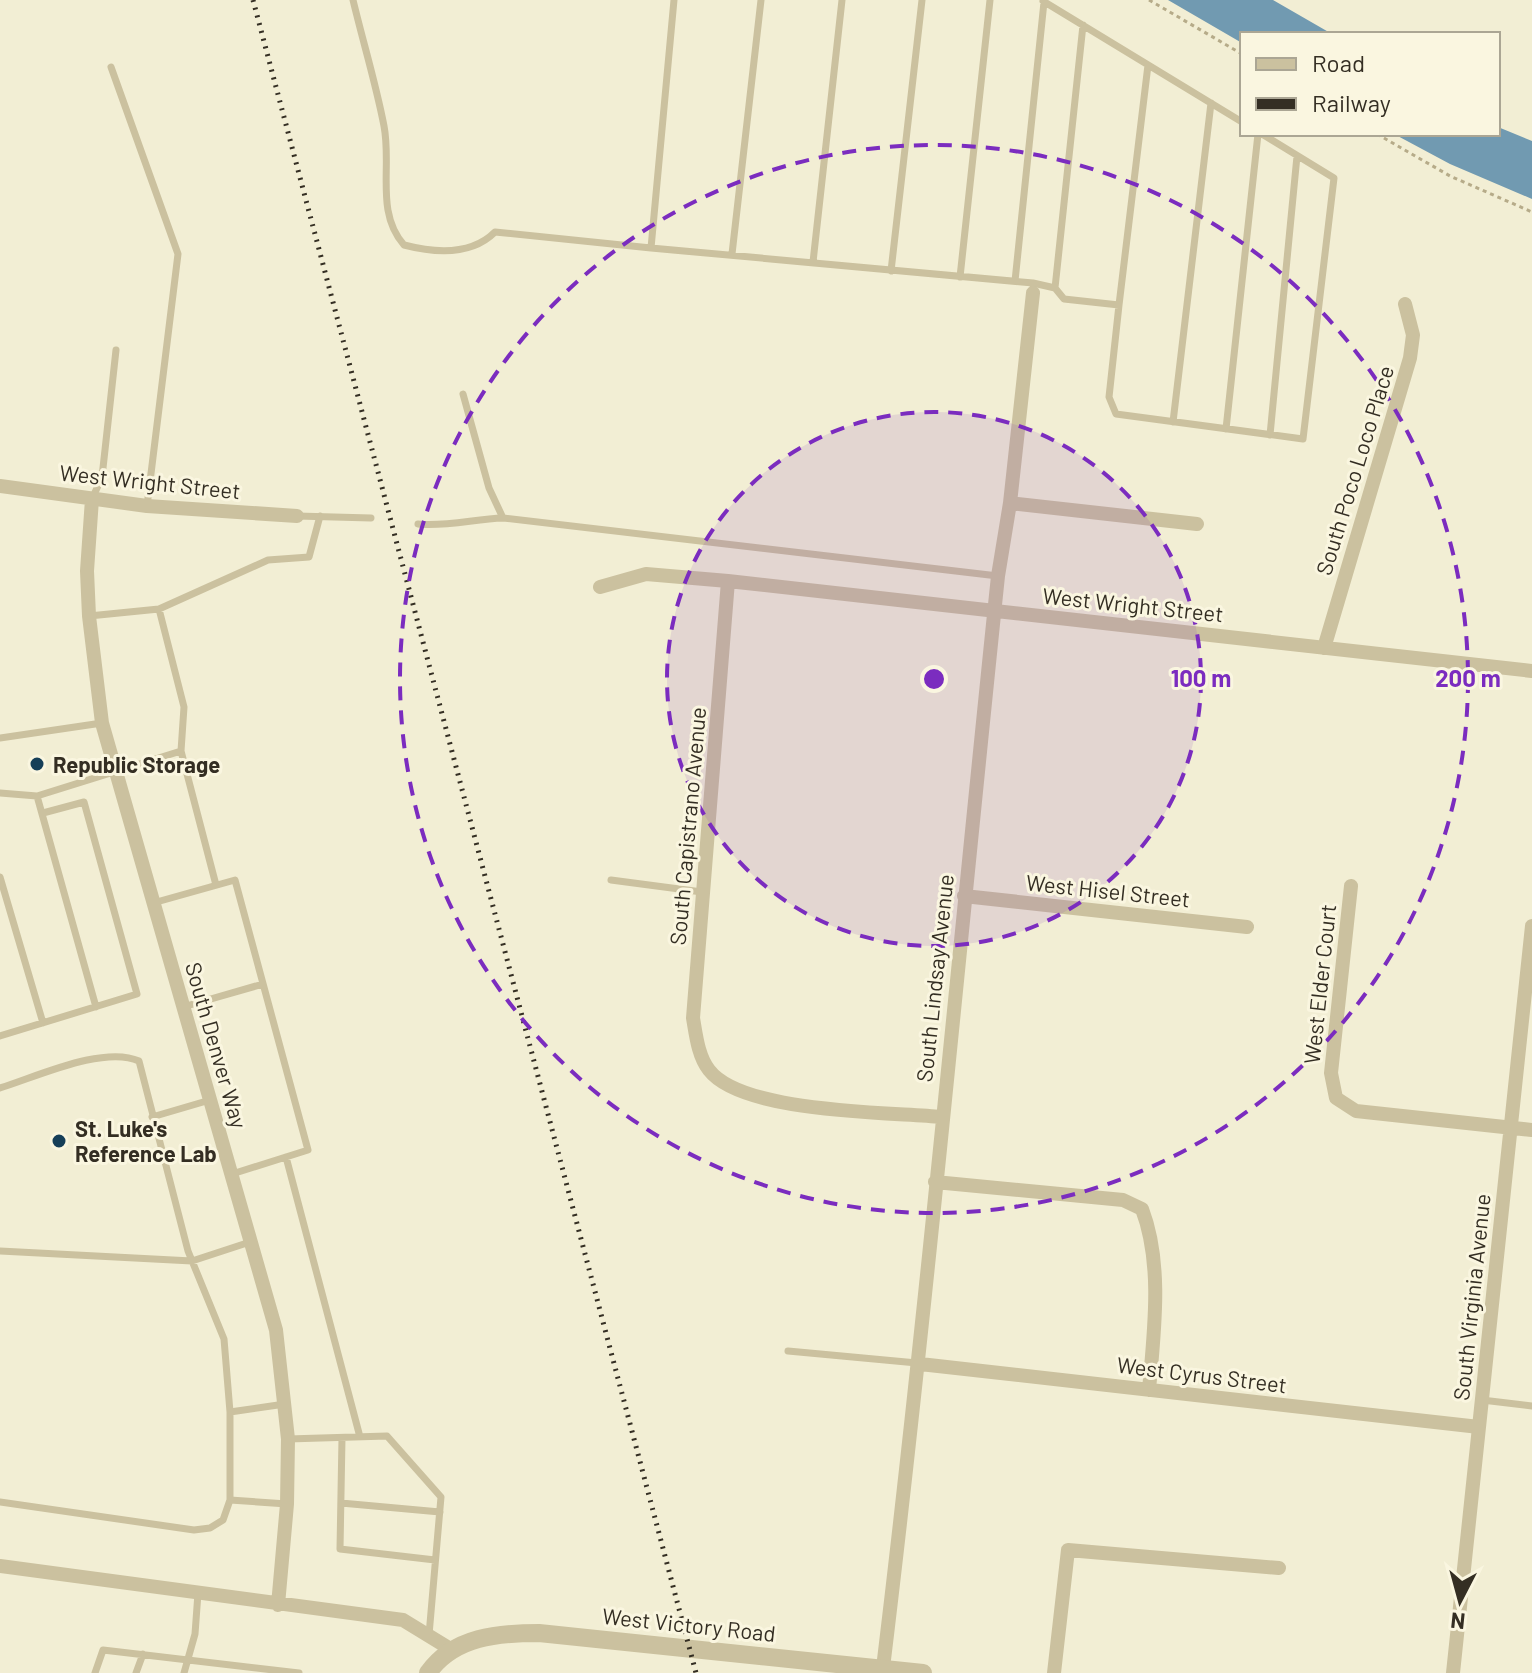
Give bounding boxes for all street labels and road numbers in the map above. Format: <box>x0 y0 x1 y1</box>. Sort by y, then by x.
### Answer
street label: South Poco Loco Place <box>1310 362 1398 578</box>
street label: West Wright Street <box>58 459 242 503</box>
street label: West Wright Street <box>1041 582 1225 626</box>
street label: South Capistrano Avenue <box>664 706 710 946</box>
street label: West Hisel Street <box>1025 868 1191 912</box>
street label: South Lindsay Avenue <box>910 873 958 1083</box>
street label: West Elder Court <box>1298 903 1340 1065</box>
street label: South Denver Way <box>181 959 253 1131</box>
street label: South Virginia Avenue <box>1447 1192 1495 1402</box>
street label: West Cyrus Street <box>1116 1351 1288 1397</box>
street label: West Victory Road <box>601 1602 777 1646</box>

